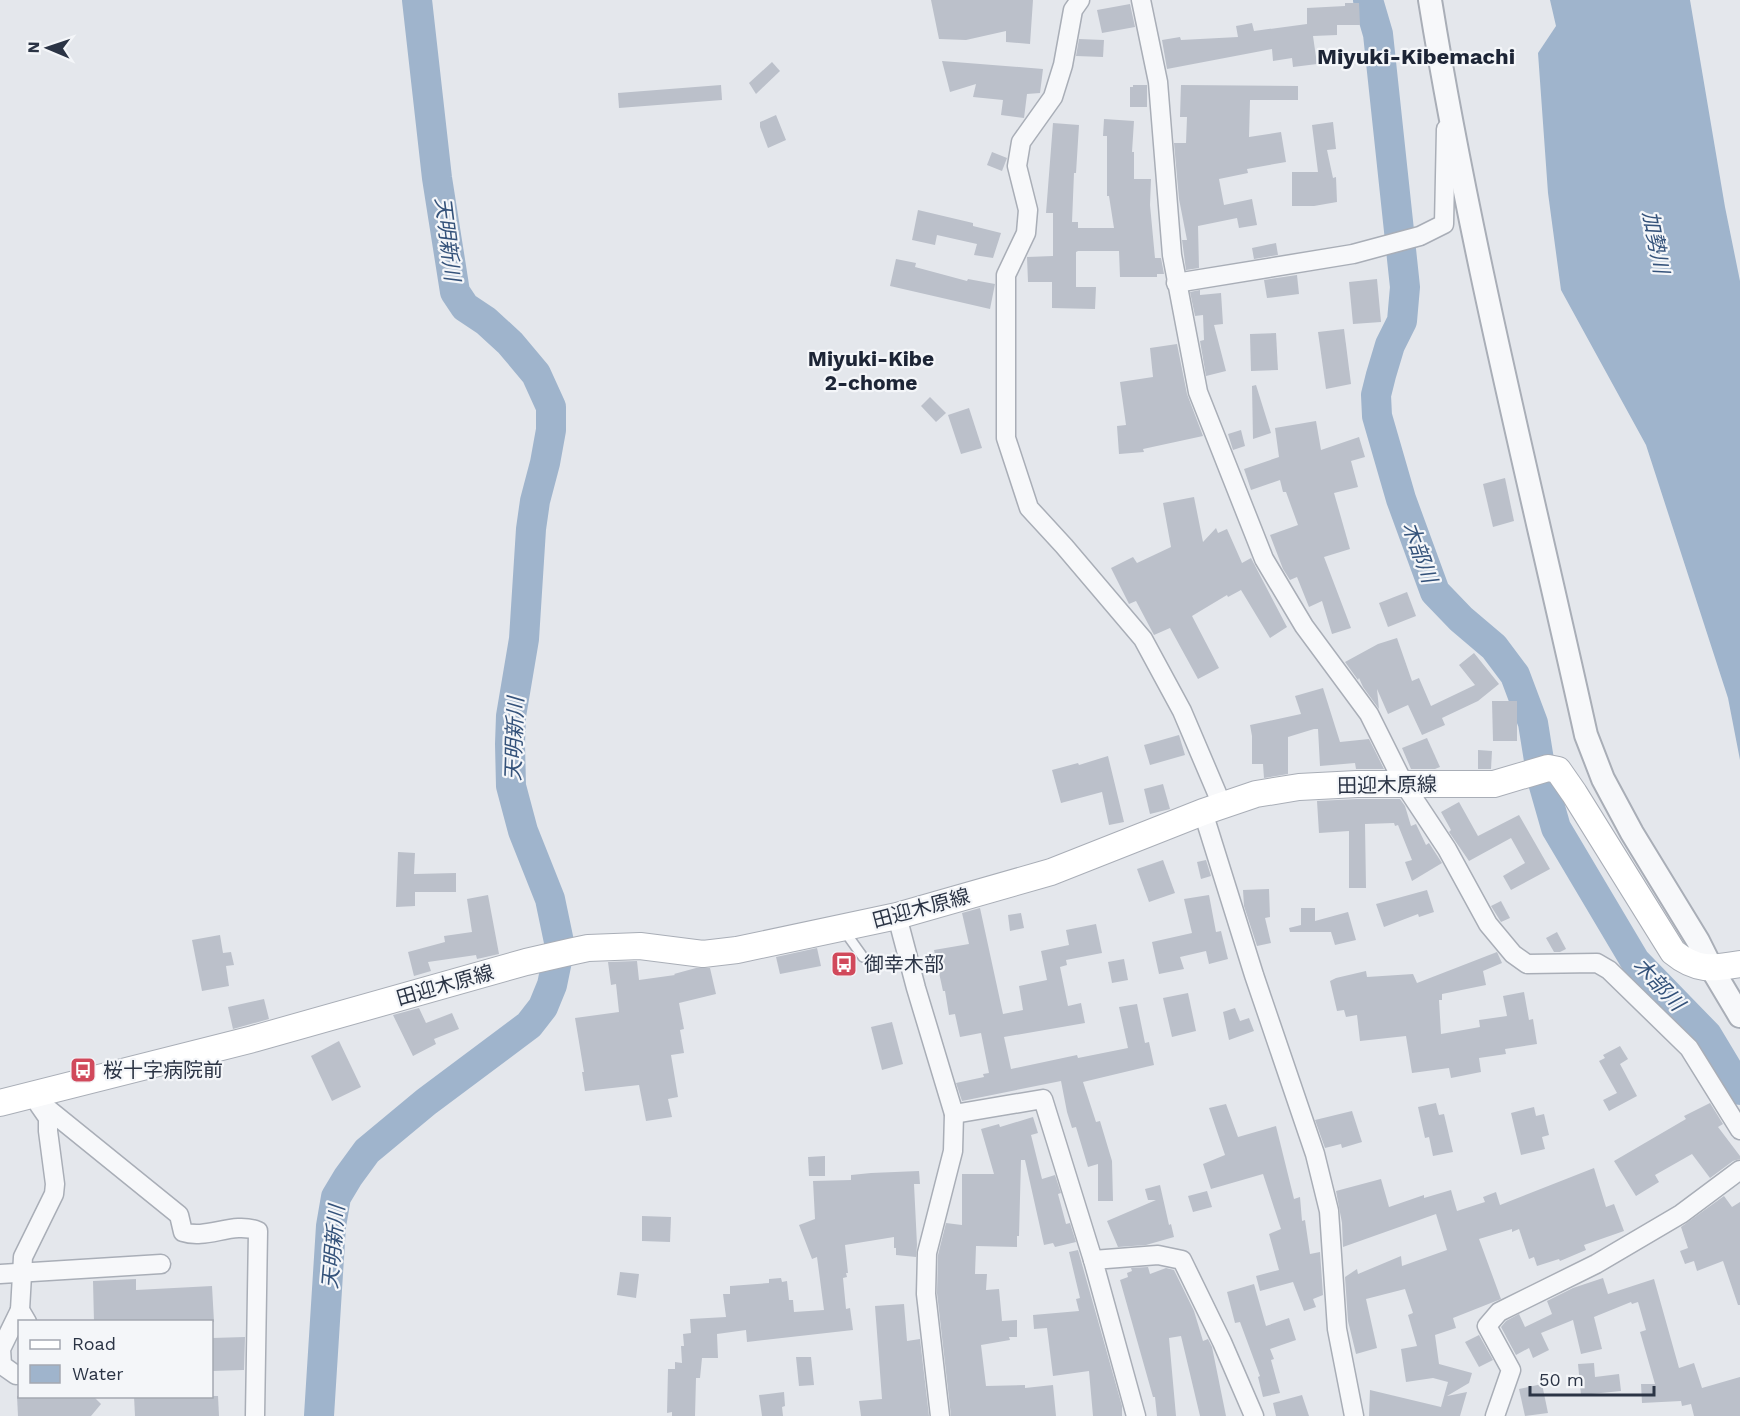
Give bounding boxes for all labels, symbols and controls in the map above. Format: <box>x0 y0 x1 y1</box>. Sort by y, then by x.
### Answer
north arrow <box>18 18 78 78</box>
text: N <box>24 41 43 54</box>
district label: Miyuki-Kibemachi <box>1317 44 1515 69</box>
water label: 天明新川 <box>430 196 466 284</box>
water label: 加勢川 <box>1638 209 1675 277</box>
district label: Miyuki-Kibe 2-chome <box>808 346 934 395</box>
water label: 木部川 <box>1397 518 1443 588</box>
water label: 天明新川 <box>500 695 528 781</box>
street label: 田迎木原線 <box>1337 772 1437 798</box>
street label: 田迎木原線 <box>870 883 972 933</box>
bus stop icon: 御幸木部 <box>829 949 859 979</box>
place label: 御幸木部 <box>864 952 944 976</box>
water label: 木部川 <box>1628 952 1691 1017</box>
street label: 田迎木原線 <box>394 960 496 1010</box>
bus stop icon: 桜十字病院前 <box>68 1055 98 1085</box>
place label: 桜十字病院前 <box>103 1058 223 1082</box>
water label: 天明新川 <box>317 1202 349 1290</box>
legend <box>18 1320 213 1398</box>
text: Road <box>72 1333 116 1354</box>
scale bar <box>1530 1359 1654 1397</box>
text: Water <box>72 1363 124 1384</box>
text: 50 m <box>1539 1369 1584 1390</box>

